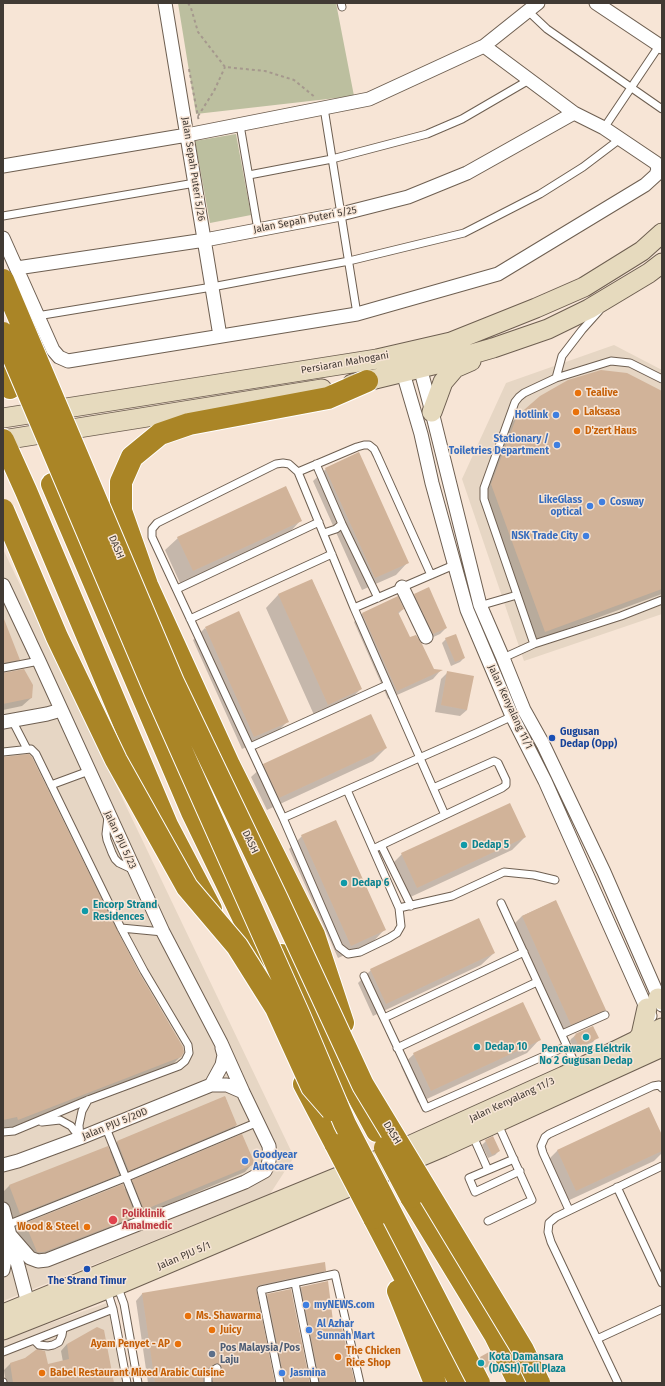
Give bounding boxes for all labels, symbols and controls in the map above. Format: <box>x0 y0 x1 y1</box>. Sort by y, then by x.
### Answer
street label: Jalan Sepah Puteri 5/26 <box>179 116 207 222</box>
street label: Jalan Sepah Puteri 5/25 <box>252 204 358 236</box>
street label: Persiaran Mahogani <box>300 349 390 377</box>
place label: Tealive <box>586 387 618 399</box>
marker: Tealive <box>573 388 583 398</box>
place label: Laksasa <box>584 406 620 418</box>
marker: Laksasa <box>571 407 581 417</box>
place label: Hotlink <box>515 409 548 421</box>
marker: Hotlink <box>551 410 561 420</box>
place label: D'zert Haus <box>585 425 637 437</box>
marker: D'zert Haus <box>572 426 582 436</box>
place label: Stationary / Toiletries Department <box>449 433 549 456</box>
marker: Stationary / Toiletries Department <box>552 440 562 450</box>
place label: LikeGlass optical <box>539 494 582 518</box>
place label: Cosway <box>610 496 644 508</box>
marker: Cosway <box>597 497 607 507</box>
marker: LikeGlass optical <box>585 501 595 511</box>
place label: NSK Trade City <box>511 530 578 542</box>
marker: NSK Trade City <box>581 531 591 541</box>
street label: DASH <box>106 533 126 561</box>
street label: Jalan Kenyalang 11/1 <box>485 663 535 751</box>
place label: Gugusan Dedap (Opp) <box>560 726 617 750</box>
marker: Gugusan Dedap (Opp) <box>547 733 557 743</box>
street label: Jalan PJU 5/23 <box>101 809 139 871</box>
street label: DASH <box>239 828 261 856</box>
place label: Dedap 5 <box>472 839 509 851</box>
marker: Dedap 5 <box>459 840 469 850</box>
place label: Dedap 6 <box>352 877 389 889</box>
marker: Dedap 6 <box>339 878 349 888</box>
place label: Encorp Strand Residences <box>93 899 157 922</box>
marker: Encorp Strand Residences <box>80 906 90 916</box>
marker: Pencawang Elektrik No 2 Gugusan Dedap <box>581 1032 591 1042</box>
place label: Dedap 10 <box>485 1041 527 1053</box>
marker: Dedap 10 <box>472 1042 482 1052</box>
place label: Pencawang Elektrik No 2 Gugusan Dedap <box>539 1043 633 1066</box>
street label: Jalan Kenyalang 11/3 <box>467 1075 557 1125</box>
street label: Jalan PJU 5/20D <box>80 1105 150 1143</box>
street label: DASH <box>381 1119 403 1147</box>
place label: Goodyear Autocare <box>253 1149 297 1172</box>
marker: Goodyear Autocare <box>240 1156 250 1166</box>
place label: Poliklinik Amalmedic <box>122 1208 172 1232</box>
marker: Poliklinik Amalmedic <box>107 1214 119 1226</box>
place label: Wood & Steel <box>17 1221 79 1233</box>
marker: Wood & Steel <box>82 1222 92 1232</box>
street label: Jalan PJU 5/1 <box>156 1239 212 1273</box>
marker: The Strand Timur <box>82 1264 92 1274</box>
place label: The Strand Timur <box>48 1275 126 1287</box>
place label: myNEWS.com <box>314 1299 375 1311</box>
marker: myNEWS.com <box>301 1300 311 1310</box>
place label: Ms. Shawarma <box>196 1310 261 1322</box>
marker: Ms. Shawarma <box>183 1311 193 1321</box>
place label: Al Azhar Sunnah Mart <box>317 1318 375 1342</box>
place label: Juicy <box>220 1324 242 1336</box>
marker: Juicy <box>207 1325 217 1335</box>
marker: Al Azhar Sunnah Mart <box>304 1325 314 1335</box>
place label: Ayam Penyet - AP <box>91 1338 170 1350</box>
marker: Ayam Penyet - AP <box>173 1339 183 1349</box>
place label: Pos Malaysia/Pos Laju <box>220 1342 300 1366</box>
place label: The Chicken Rice Shop <box>346 1345 401 1368</box>
marker: Pos Malaysia/Pos Laju <box>207 1349 217 1359</box>
place label: Kota Damansara (DASH) Toll Plaza <box>489 1351 566 1374</box>
marker: The Chicken Rice Shop <box>333 1352 343 1362</box>
marker: Kota Damansara (DASH) Toll Plaza <box>476 1358 486 1368</box>
place label: Babel Restaurant Mixed Arabic Cuisine <box>50 1367 225 1379</box>
place label: Jasmina <box>290 1367 326 1379</box>
marker: Babel Restaurant Mixed Arabic Cuisine <box>37 1368 47 1378</box>
marker: Jasmina <box>277 1368 287 1378</box>

